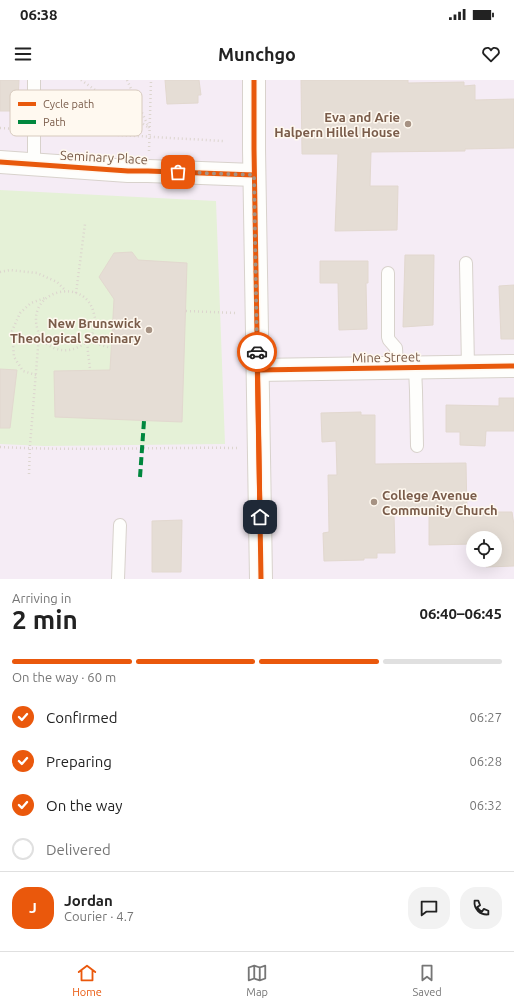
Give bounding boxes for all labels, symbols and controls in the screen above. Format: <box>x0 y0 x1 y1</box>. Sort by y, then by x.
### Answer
text: 06:38 <box>20 6 58 23</box>
icon: menu <box>12 43 34 65</box>
icon: heart <box>480 43 502 65</box>
text: Munchgo <box>218 44 296 64</box>
legend <box>10 90 142 136</box>
text: Cycle path <box>43 98 94 110</box>
place label: Eva and Arie Halpern Hillel House <box>274 110 400 139</box>
text: Path <box>43 116 66 128</box>
marker: Eva and Arie Halpern Hillel House <box>403 119 413 129</box>
street label: Seminary Place <box>60 148 148 166</box>
pin <box>161 155 195 189</box>
icon: bag <box>167 161 189 183</box>
place label: New Brunswick Theological Seminary <box>10 316 142 345</box>
marker: New Brunswick Theological Seminary <box>144 325 154 335</box>
courier <box>237 332 277 372</box>
icon: car <box>246 341 268 363</box>
street label: Mine Street <box>352 349 420 365</box>
place label: College Avenue Community Church <box>382 488 498 517</box>
marker: College Avenue Community Church <box>369 497 379 507</box>
pin <box>243 500 277 534</box>
icon: home <box>249 506 271 528</box>
map controls <box>466 531 502 567</box>
button: locate <box>466 531 502 567</box>
text: Arriving in <box>12 591 71 605</box>
text: 2 min <box>12 605 78 634</box>
text: 06:40–06:45 <box>419 605 502 622</box>
text: On the way · 60 m <box>12 670 116 684</box>
icon: check <box>12 706 34 728</box>
text: Confirmed <box>46 709 118 726</box>
text: 06:27 <box>469 710 502 724</box>
icon: check <box>12 750 34 772</box>
text: Preparing <box>46 753 112 770</box>
text: 06:28 <box>469 754 502 768</box>
icon: check <box>12 794 34 816</box>
text: On the way <box>46 797 122 814</box>
text: 06:32 <box>469 798 502 812</box>
text: Delivered <box>46 841 111 858</box>
button: chat <box>408 887 450 929</box>
button: phone <box>460 887 502 929</box>
text: Jordan <box>64 892 113 909</box>
text: J <box>29 899 37 916</box>
text: Courier · 4.7 <box>64 909 134 923</box>
tab: Home <box>72 962 102 998</box>
tab: Map <box>246 962 268 998</box>
tab: Saved <box>413 962 442 998</box>

